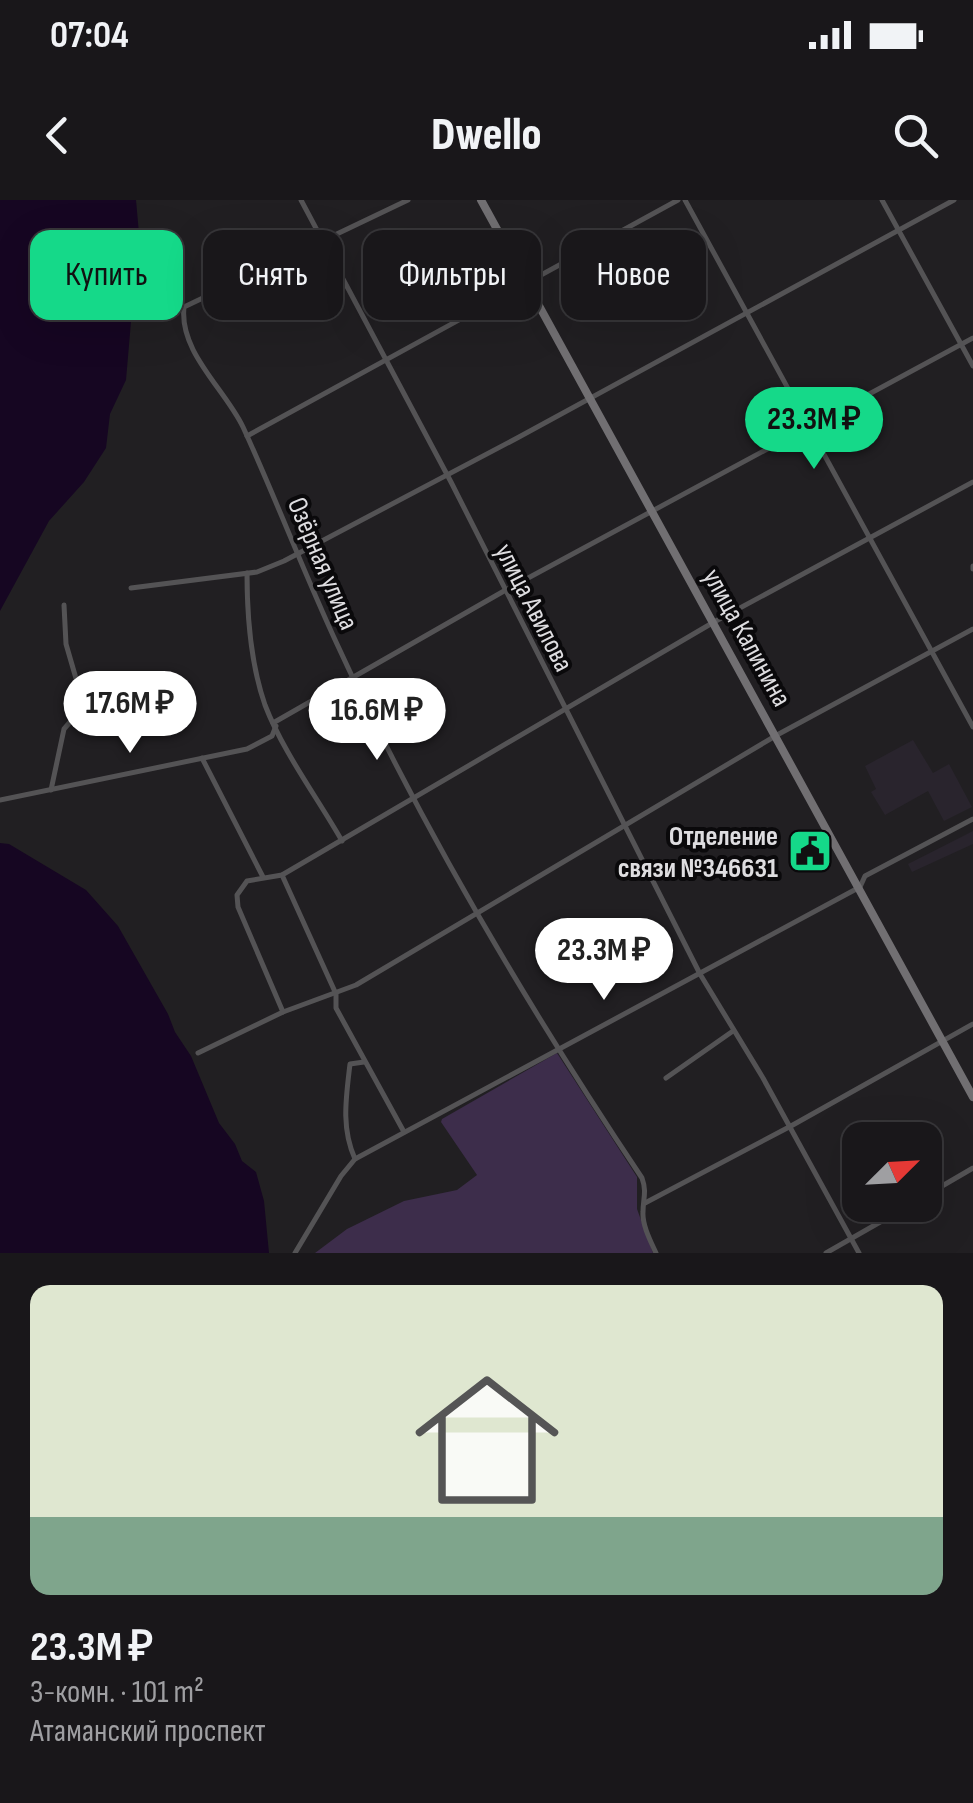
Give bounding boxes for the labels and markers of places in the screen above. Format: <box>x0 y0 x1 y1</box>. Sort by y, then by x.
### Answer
pin: 23.3M ₽ <box>722 387 906 472</box>
pin: 17.6M ₽ <box>38 671 222 756</box>
pin: 16.6M ₽ <box>285 678 469 763</box>
place label: Отделение связи №346631 <box>618 820 778 885</box>
public building icon: Отделение связи №346631 <box>787 828 833 874</box>
pin: 23.3M ₽ <box>512 918 696 1003</box>

